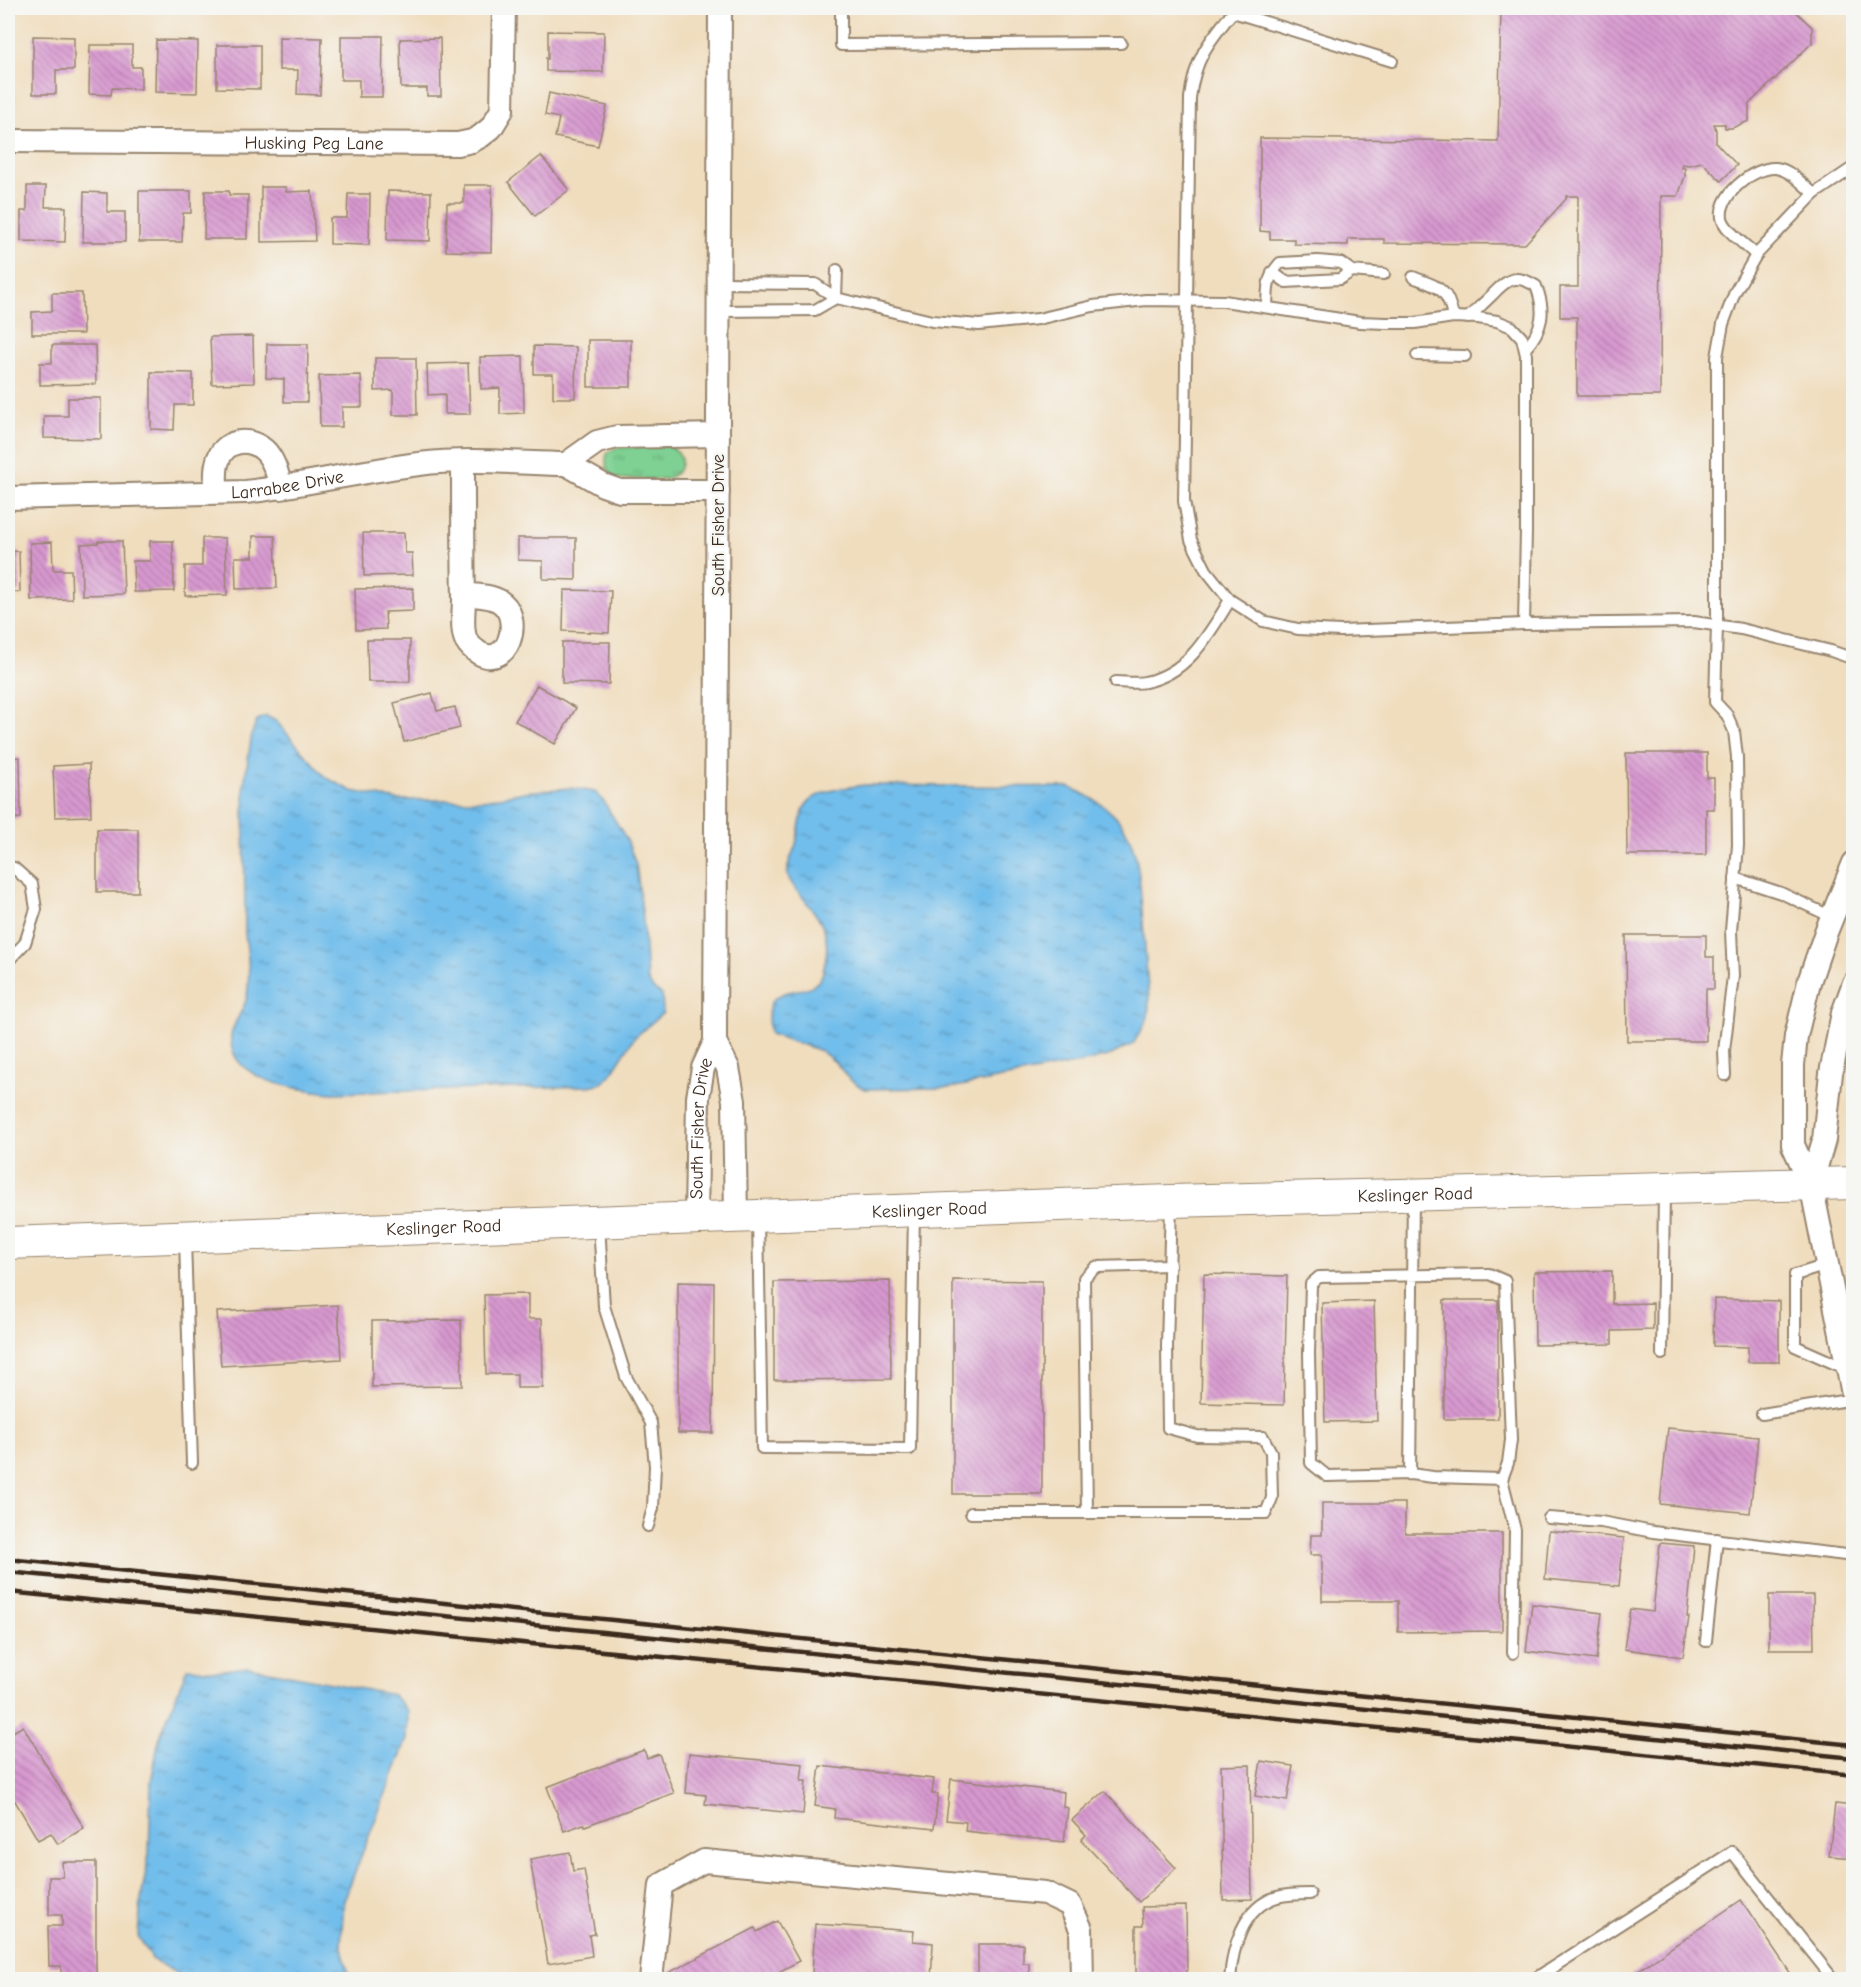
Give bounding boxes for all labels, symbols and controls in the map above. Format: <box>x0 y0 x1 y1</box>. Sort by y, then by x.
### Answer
street label: Husking Peg Lane <box>244 133 384 155</box>
street label: South Fisher Drive <box>708 454 729 596</box>
street label: Larrabee Drive <box>231 466 345 503</box>
street label: South Fisher Drive <box>686 1054 717 1199</box>
street label: Keslinger Road <box>1357 1183 1473 1207</box>
street label: Keslinger Road <box>871 1198 987 1223</box>
street label: Keslinger Road <box>386 1215 502 1240</box>

